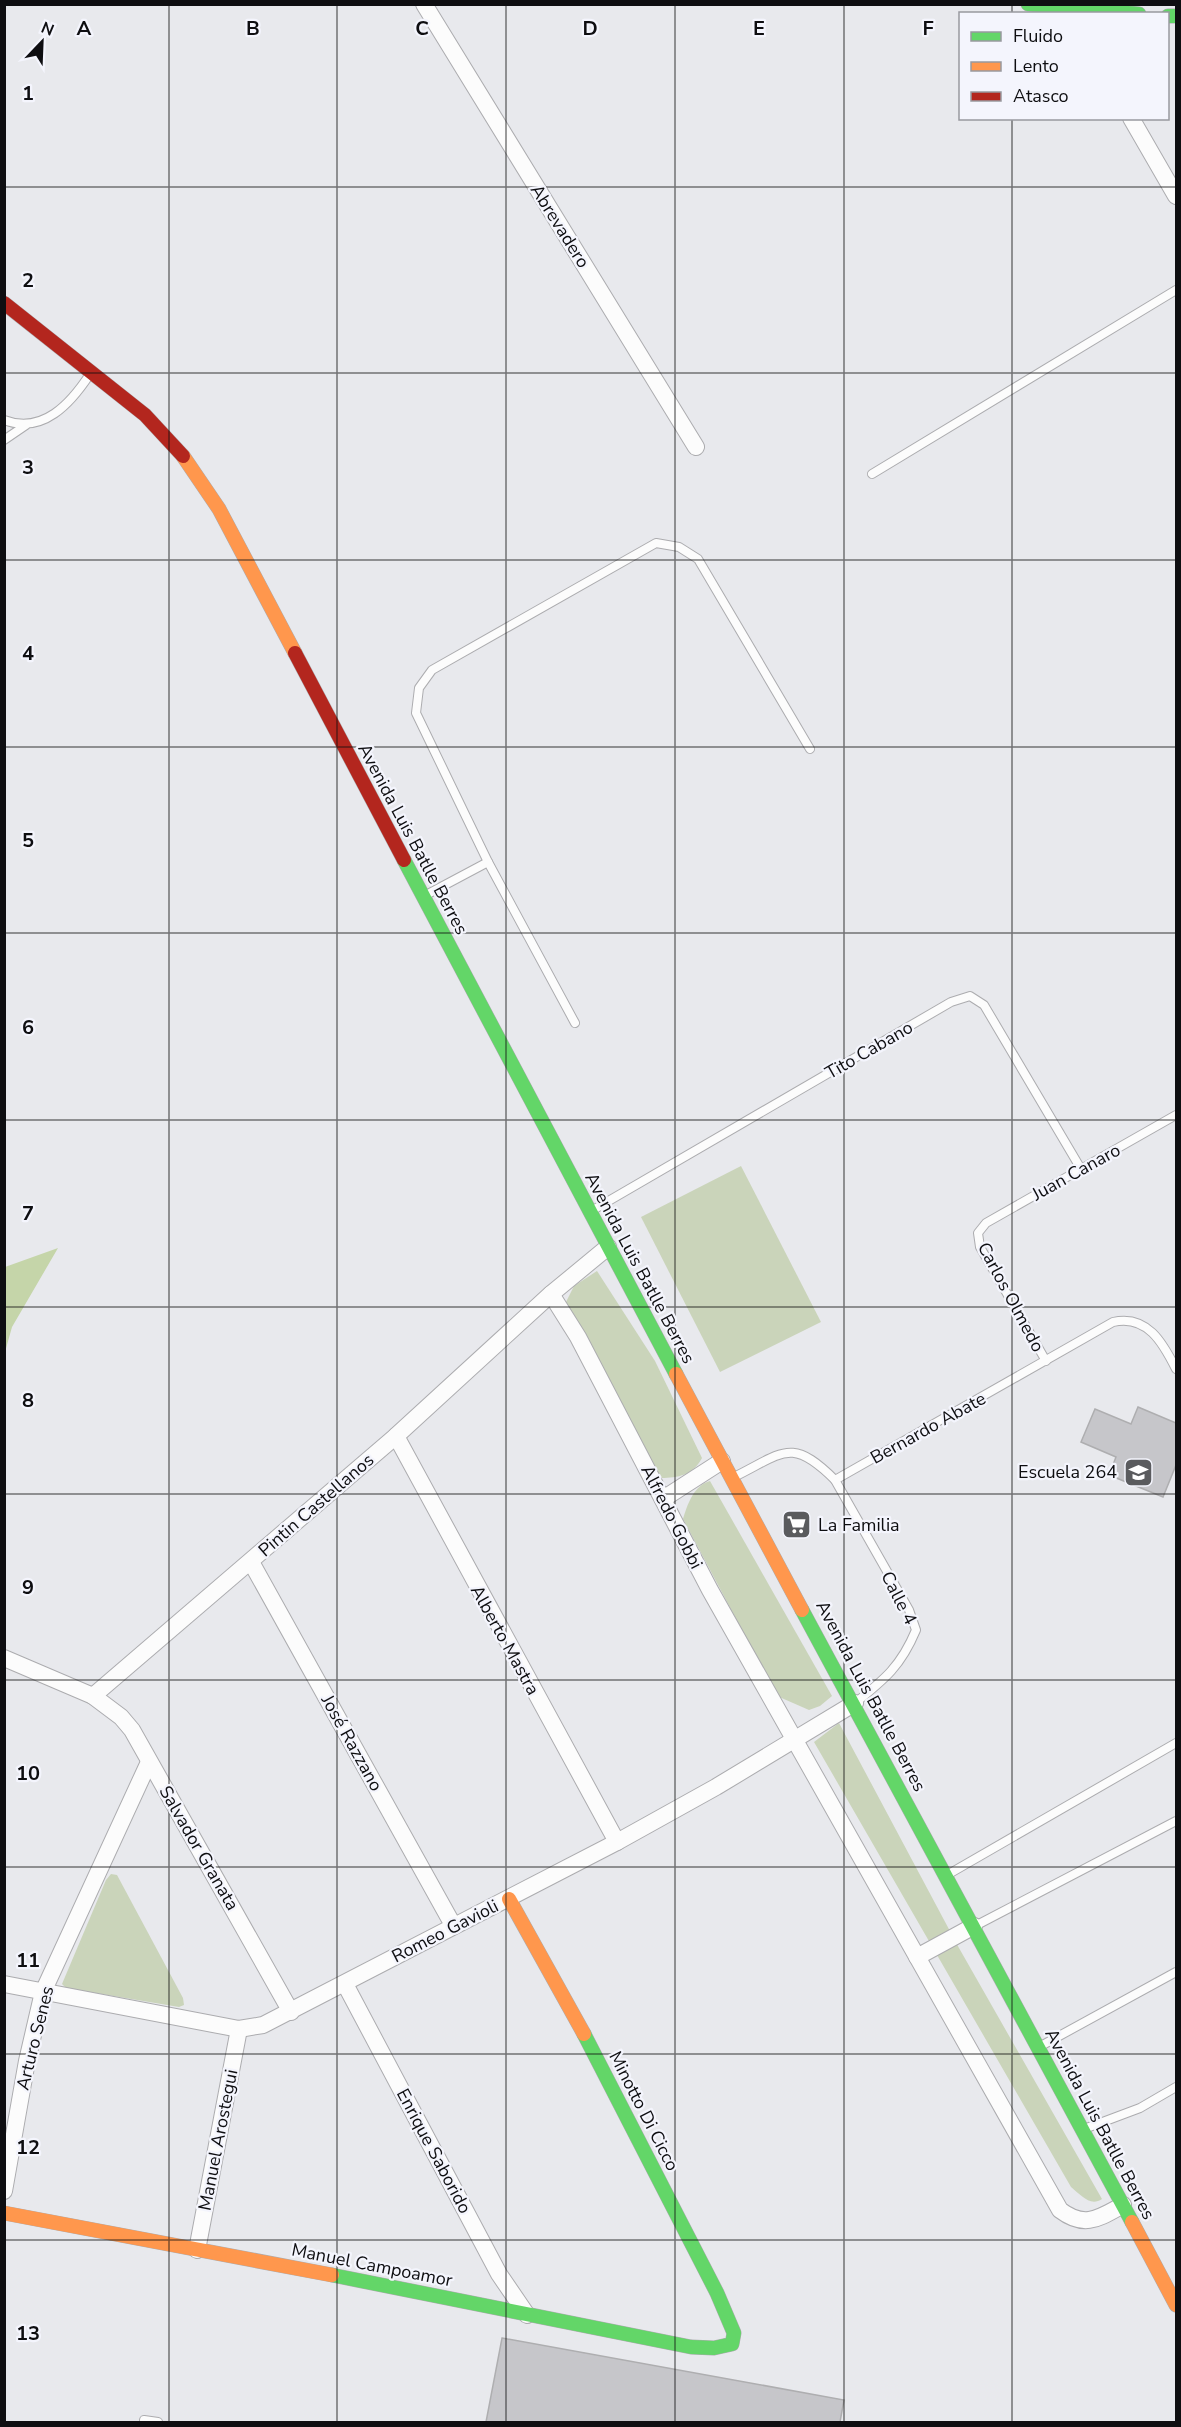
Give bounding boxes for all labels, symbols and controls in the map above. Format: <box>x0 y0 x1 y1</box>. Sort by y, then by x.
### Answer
north arrow <box>12 12 72 72</box>
legend <box>959 12 1169 120</box>
text: A <box>77 15 92 42</box>
text: B <box>246 15 260 42</box>
text: C <box>415 15 429 42</box>
text: D <box>582 15 598 42</box>
text: E <box>753 15 765 42</box>
text: F <box>922 15 934 42</box>
text: N <box>38 17 57 42</box>
text: Fluido <box>1013 24 1063 48</box>
text: Lento <box>1013 54 1059 78</box>
text: 1 <box>22 80 34 107</box>
text: Atasco <box>1013 84 1069 108</box>
street label: Abrevadero <box>525 180 595 272</box>
text: 2 <box>22 267 34 294</box>
text: 3 <box>22 454 34 481</box>
text: 4 <box>22 640 34 667</box>
street label: Avenida Luis Batlle Berres <box>352 739 474 939</box>
text: 5 <box>22 827 34 854</box>
text: 6 <box>22 1014 34 1041</box>
street label: Tito Cabano <box>821 1015 917 1085</box>
street label: Juan Canaro <box>1027 1138 1125 1207</box>
street label: Avenida Luis Batlle Berres <box>579 1168 701 1368</box>
text: 7 <box>22 1200 34 1227</box>
street label: Carlos Olmedo <box>972 1238 1050 1356</box>
street label: Bernardo Abate <box>866 1386 990 1470</box>
text: 8 <box>22 1387 34 1414</box>
street label: Pintin Castellanos <box>253 1448 379 1562</box>
school or university icon: Escuela 264 <box>1122 1456 1154 1488</box>
place label: Escuela 264 <box>1018 1460 1117 1484</box>
street label: Alfredo Gobbi <box>636 1461 708 1573</box>
supermarket icon: La Familia <box>781 1509 813 1541</box>
place label: La Familia <box>818 1513 900 1537</box>
street label: Calle 4 <box>875 1567 923 1629</box>
text: 9 <box>22 1574 34 1601</box>
street label: Alberto Mastra <box>465 1581 545 1699</box>
street label: Avenida Luis Batlle Berres <box>810 1596 932 1796</box>
street label: José Razzano <box>315 1690 388 1795</box>
text: 10 <box>16 1760 40 1787</box>
street label: Salvador Granata <box>153 1781 245 1915</box>
street label: Romeo Gavioli <box>387 1894 503 1968</box>
text: 11 <box>16 1947 40 1974</box>
street label: Arturo Senes <box>10 1983 60 2093</box>
street label: Avenida Luis Batlle Berres <box>1039 2024 1161 2224</box>
street label: Minotto Di Cicco <box>603 2047 685 2175</box>
street label: Manuel Arostegui <box>193 2067 243 2213</box>
street label: Enrique Saborido <box>391 2084 477 2218</box>
text: 12 <box>16 2134 40 2161</box>
street label: Manuel Campoamor <box>289 2238 455 2292</box>
text: 13 <box>16 2320 40 2347</box>

